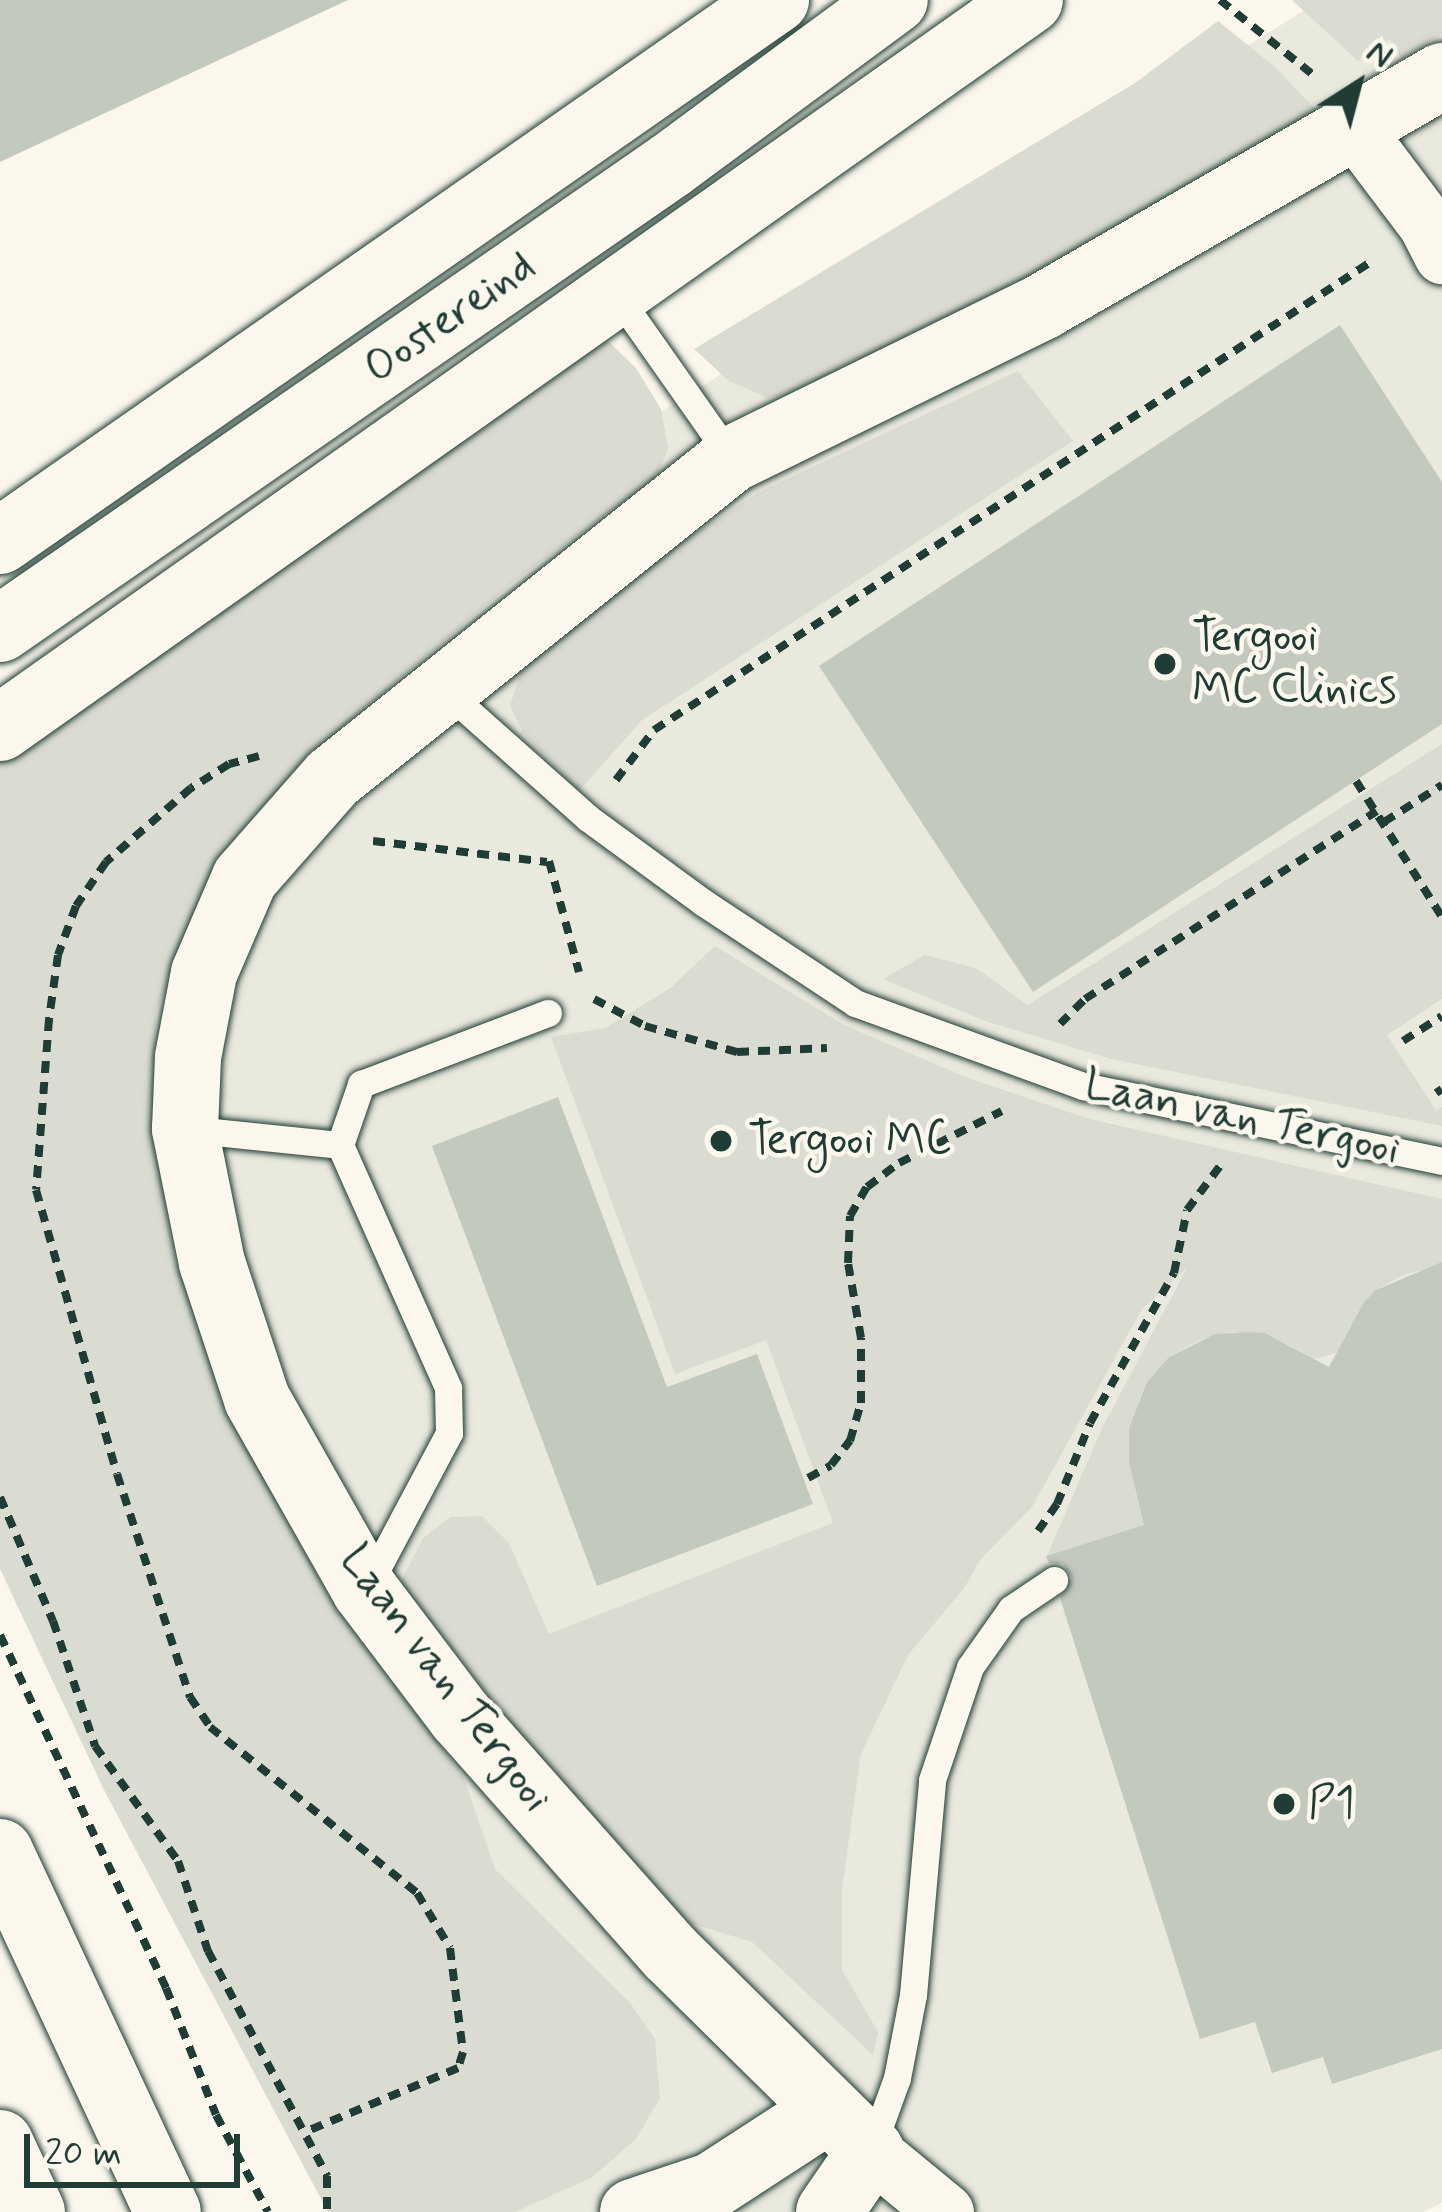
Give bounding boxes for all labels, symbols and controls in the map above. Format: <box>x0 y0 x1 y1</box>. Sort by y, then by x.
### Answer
north arrow <box>1298 24 1418 144</box>
text: N <box>1357 31 1401 79</box>
street label: Oostereind <box>354 240 546 396</box>
place label: Tergooi MC Clinics <box>1192 611 1399 717</box>
marker: Tergooi MC Clinics <box>1149 648 1181 680</box>
street label: Laan van Tergooi <box>1081 1059 1403 1177</box>
place label: Tergooi MC <box>748 1114 952 1168</box>
marker: Tergooi MC <box>705 1125 737 1157</box>
street label: Laan van Tergooi <box>328 1536 562 1822</box>
place label: P1 <box>1308 1777 1355 1831</box>
marker: P1 <box>1271 1791 1297 1817</box>
scale bar <box>30 2110 246 2184</box>
text: 20 m <box>45 2131 122 2178</box>

